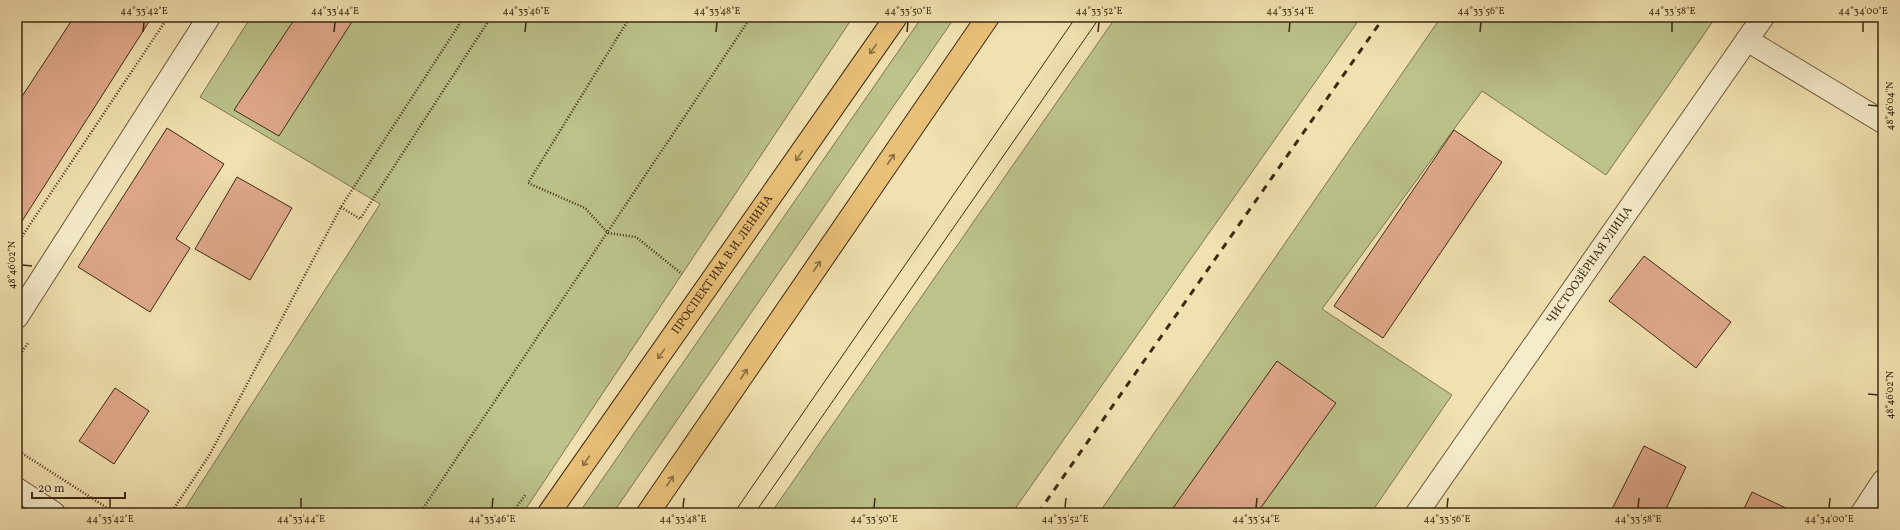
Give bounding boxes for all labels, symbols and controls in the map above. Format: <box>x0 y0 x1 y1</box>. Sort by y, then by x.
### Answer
text: 44°33'42"E <box>120 4 168 18</box>
text: 44°33'44"E <box>311 4 359 18</box>
text: 44°33'46"E <box>502 4 550 18</box>
text: 44°33'48"E <box>693 4 741 18</box>
text: 44°33'50"E <box>884 4 932 18</box>
text: 44°33'52"E <box>1076 4 1122 18</box>
text: 44°33'54"E <box>1266 4 1314 18</box>
text: 44°33'56"E <box>1458 4 1504 18</box>
text: 44°33'58"E <box>1649 4 1695 18</box>
text: 44°34'00"E <box>1838 4 1888 18</box>
one-way arrow <box>869 43 877 54</box>
text: 48°46'04"N <box>1883 81 1897 130</box>
one-way arrow <box>795 150 803 161</box>
one-way arrow <box>887 154 895 165</box>
street label: ПРОСПЕКТ ИМ. В.И. ЛЕНИНА <box>668 191 777 338</box>
street label: ЧИСТООЗЁРНАЯ УЛИЦА <box>1543 203 1637 327</box>
text: 48°46'02"N <box>5 240 19 289</box>
one-way arrow <box>813 261 821 272</box>
one-way arrow <box>657 348 665 359</box>
one-way arrow <box>740 368 748 379</box>
text: 48°46'02"N <box>1883 370 1897 419</box>
one-way arrow <box>582 455 590 466</box>
scale bar <box>32 474 125 500</box>
one-way arrow <box>666 476 674 487</box>
text: 20 m <box>38 481 65 497</box>
text: 44°33'42"E <box>86 512 134 526</box>
text: 44°33'44"E <box>277 512 325 526</box>
text: 44°33'46"E <box>468 512 516 526</box>
text: 44°33'48"E <box>659 512 707 526</box>
text: 44°33'50"E <box>850 512 898 526</box>
text: 44°33'52"E <box>1042 512 1088 526</box>
text: 44°33'54"E <box>1232 512 1280 526</box>
text: 44°33'56"E <box>1424 512 1470 526</box>
text: 44°33'58"E <box>1615 512 1661 526</box>
text: 44°34'00"E <box>1804 512 1854 526</box>

